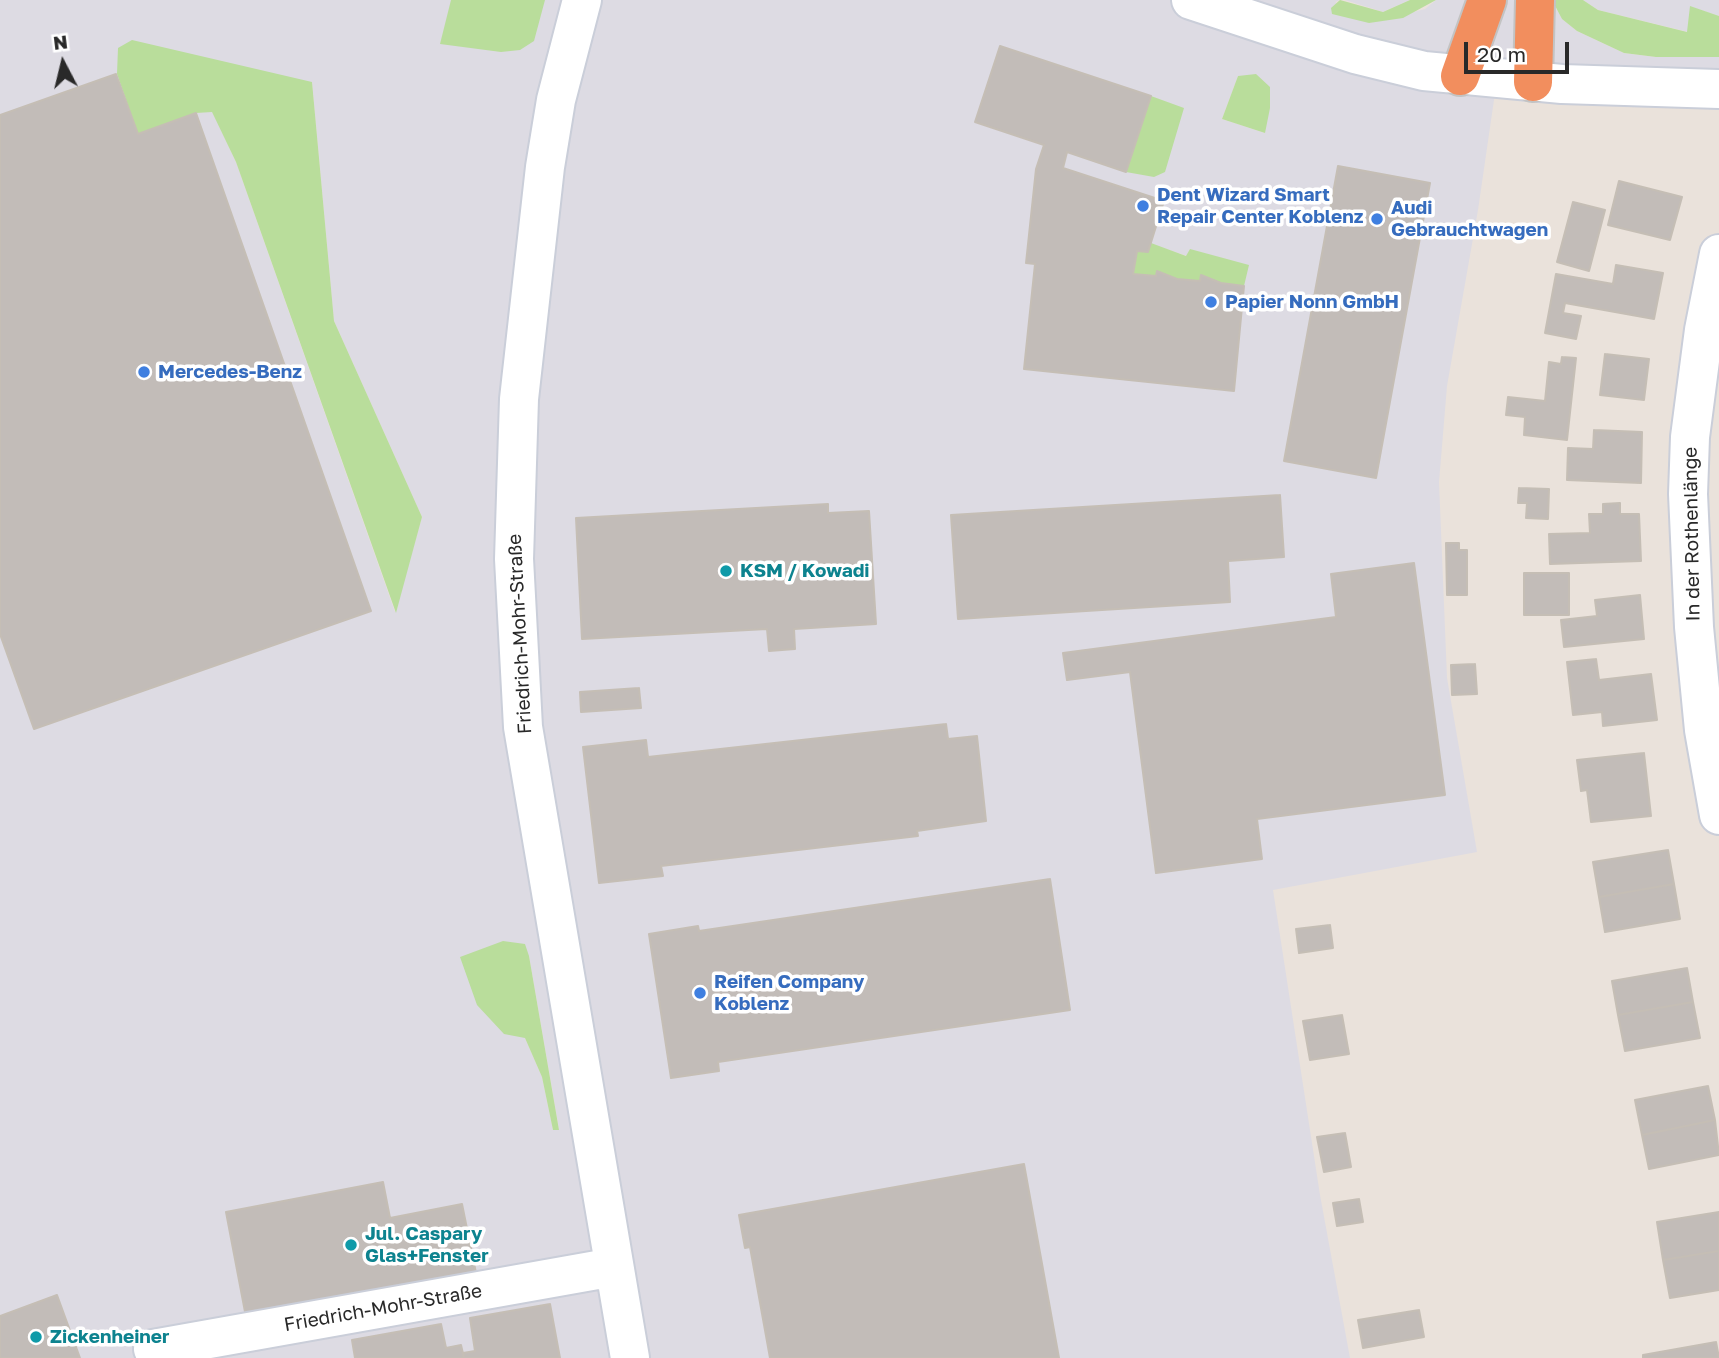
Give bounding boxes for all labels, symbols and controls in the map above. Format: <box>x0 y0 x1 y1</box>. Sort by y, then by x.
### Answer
north arrow <box>28 28 98 98</box>
scale bar <box>1467 28 1572 72</box>
text: N <box>52 29 69 54</box>
text: 20 m <box>1477 41 1526 67</box>
place label: Dent Wizard Smart Repair Center Koblenz <box>1157 184 1364 228</box>
place label: Audi Gebrauchtwagen <box>1391 197 1548 241</box>
marker: Dent Wizard Smart Repair Center Koblenz <box>1135 198 1151 214</box>
marker: Audi Gebrauchtwagen <box>1369 211 1385 227</box>
place label: Papier Nonn GmbH <box>1225 291 1399 313</box>
marker: Papier Nonn GmbH <box>1203 294 1219 310</box>
place label: Mercedes-Benz <box>158 361 302 383</box>
marker: Mercedes-Benz <box>136 364 152 380</box>
street label: In der Rothenlänge <box>1679 447 1705 621</box>
street label: Friedrich-Mohr-Straße <box>503 533 537 735</box>
place label: KSM / Kowadi <box>740 560 870 582</box>
marker: KSM / Kowadi <box>718 563 734 579</box>
place label: Reifen Company Koblenz <box>714 971 864 1015</box>
marker: Reifen Company Koblenz <box>692 985 708 1001</box>
place label: Jul. Caspary Glas+Fenster <box>365 1223 489 1267</box>
marker: Jul. Caspary Glas+Fenster <box>343 1237 359 1253</box>
street label: Friedrich-Mohr-Straße <box>282 1279 484 1337</box>
place label: Zickenheiner <box>50 1326 169 1348</box>
marker: Zickenheiner <box>28 1329 44 1345</box>

